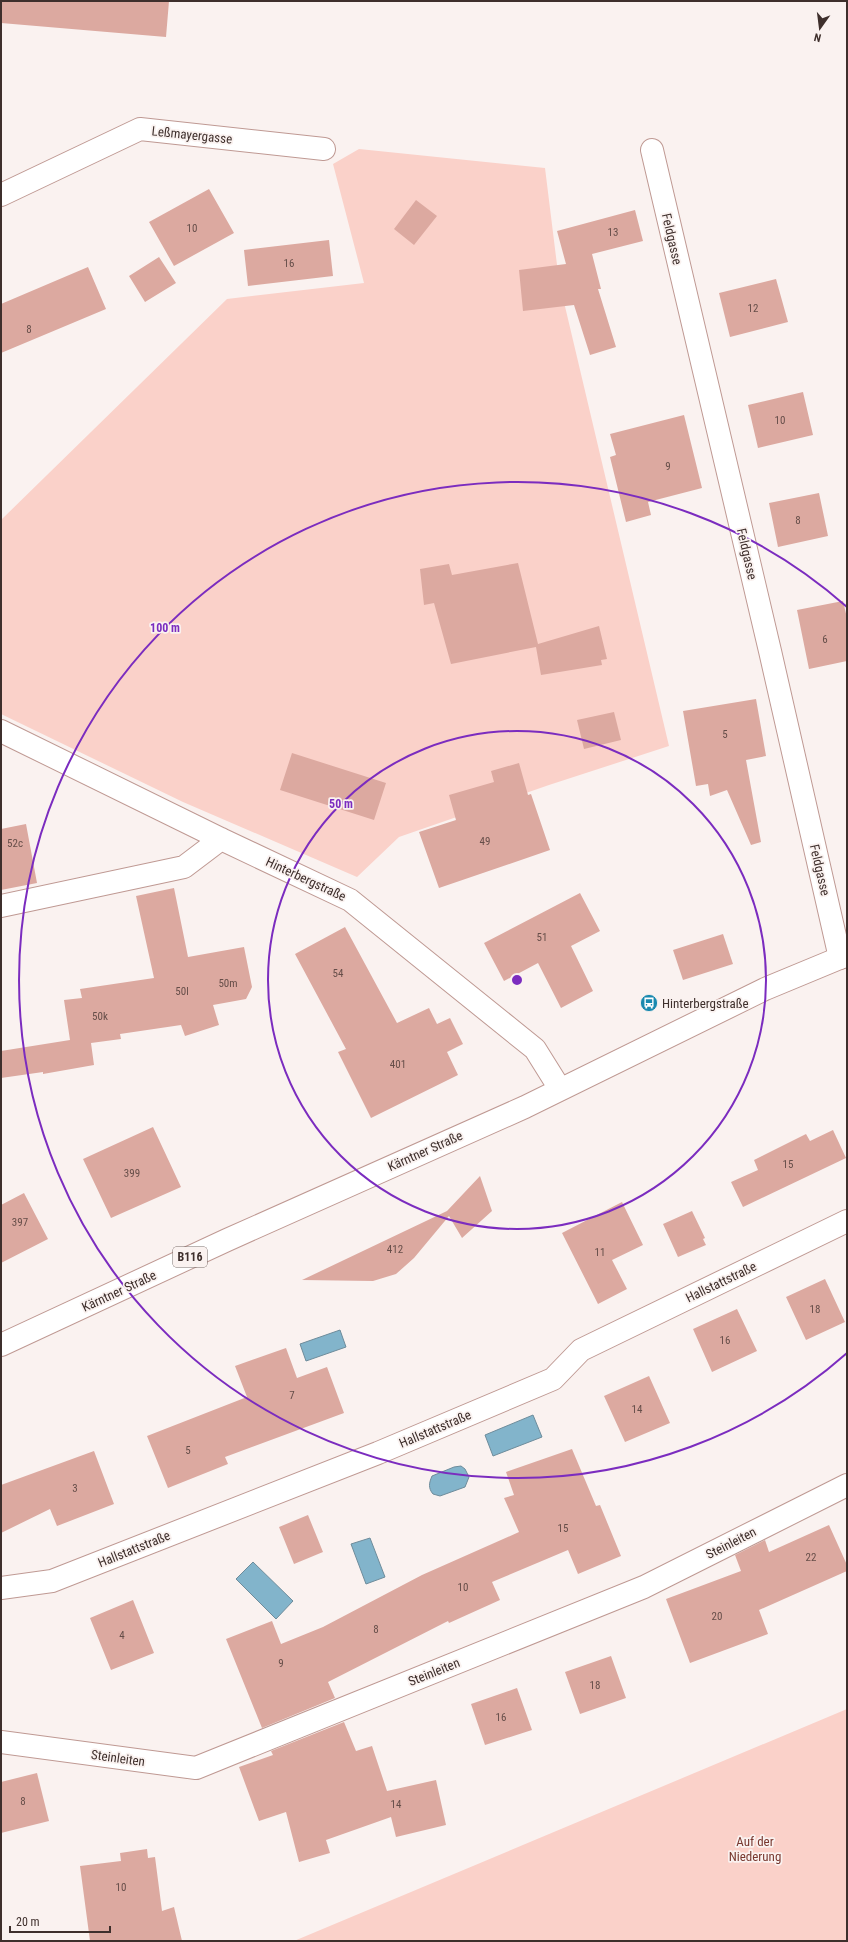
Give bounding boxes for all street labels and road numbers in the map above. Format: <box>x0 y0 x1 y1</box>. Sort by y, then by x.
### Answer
street label: Leßmayergasse <box>151 123 233 147</box>
street label: Feldgasse <box>659 212 685 266</box>
street label: Feldgasse <box>734 527 760 581</box>
street label: Feldgasse <box>807 843 833 897</box>
street label: Hinterbergstraße <box>264 854 348 904</box>
street label: Kärntner Straße <box>385 1128 465 1174</box>
road number: B116 <box>173 1247 207 1267</box>
street label: Hallstattstraße <box>683 1258 759 1306</box>
street label: Kärntner Straße <box>80 1267 158 1315</box>
street label: Hallstattstraße <box>397 1407 473 1451</box>
street label: Steinleiten <box>703 1524 759 1562</box>
street label: Hallstattstraße <box>96 1528 172 1570</box>
street label: Steinleiten <box>406 1655 462 1689</box>
street label: Steinleiten <box>90 1747 146 1769</box>

